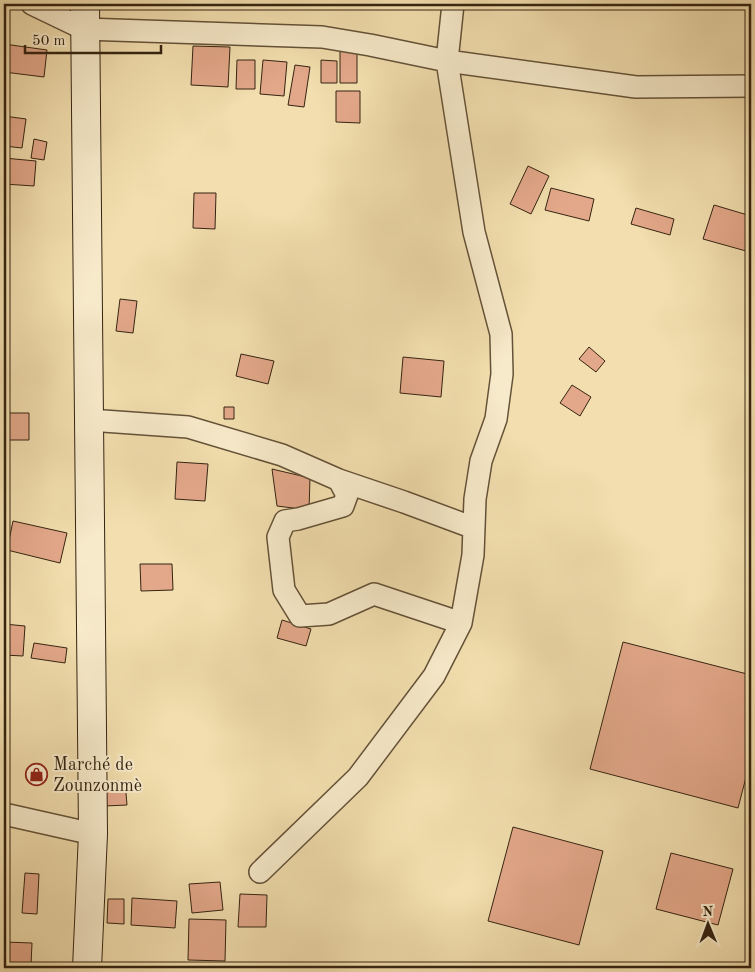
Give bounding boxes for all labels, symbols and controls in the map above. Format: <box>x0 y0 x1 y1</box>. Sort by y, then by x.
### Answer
scale bar <box>25 22 161 54</box>
text: 50 m <box>32 34 66 49</box>
place label: Marché de Zounzonmè <box>53 756 142 795</box>
shop icon: Marché de Zounzonmè <box>25 763 49 787</box>
north arrow <box>682 900 732 950</box>
text: N <box>702 905 714 919</box>

